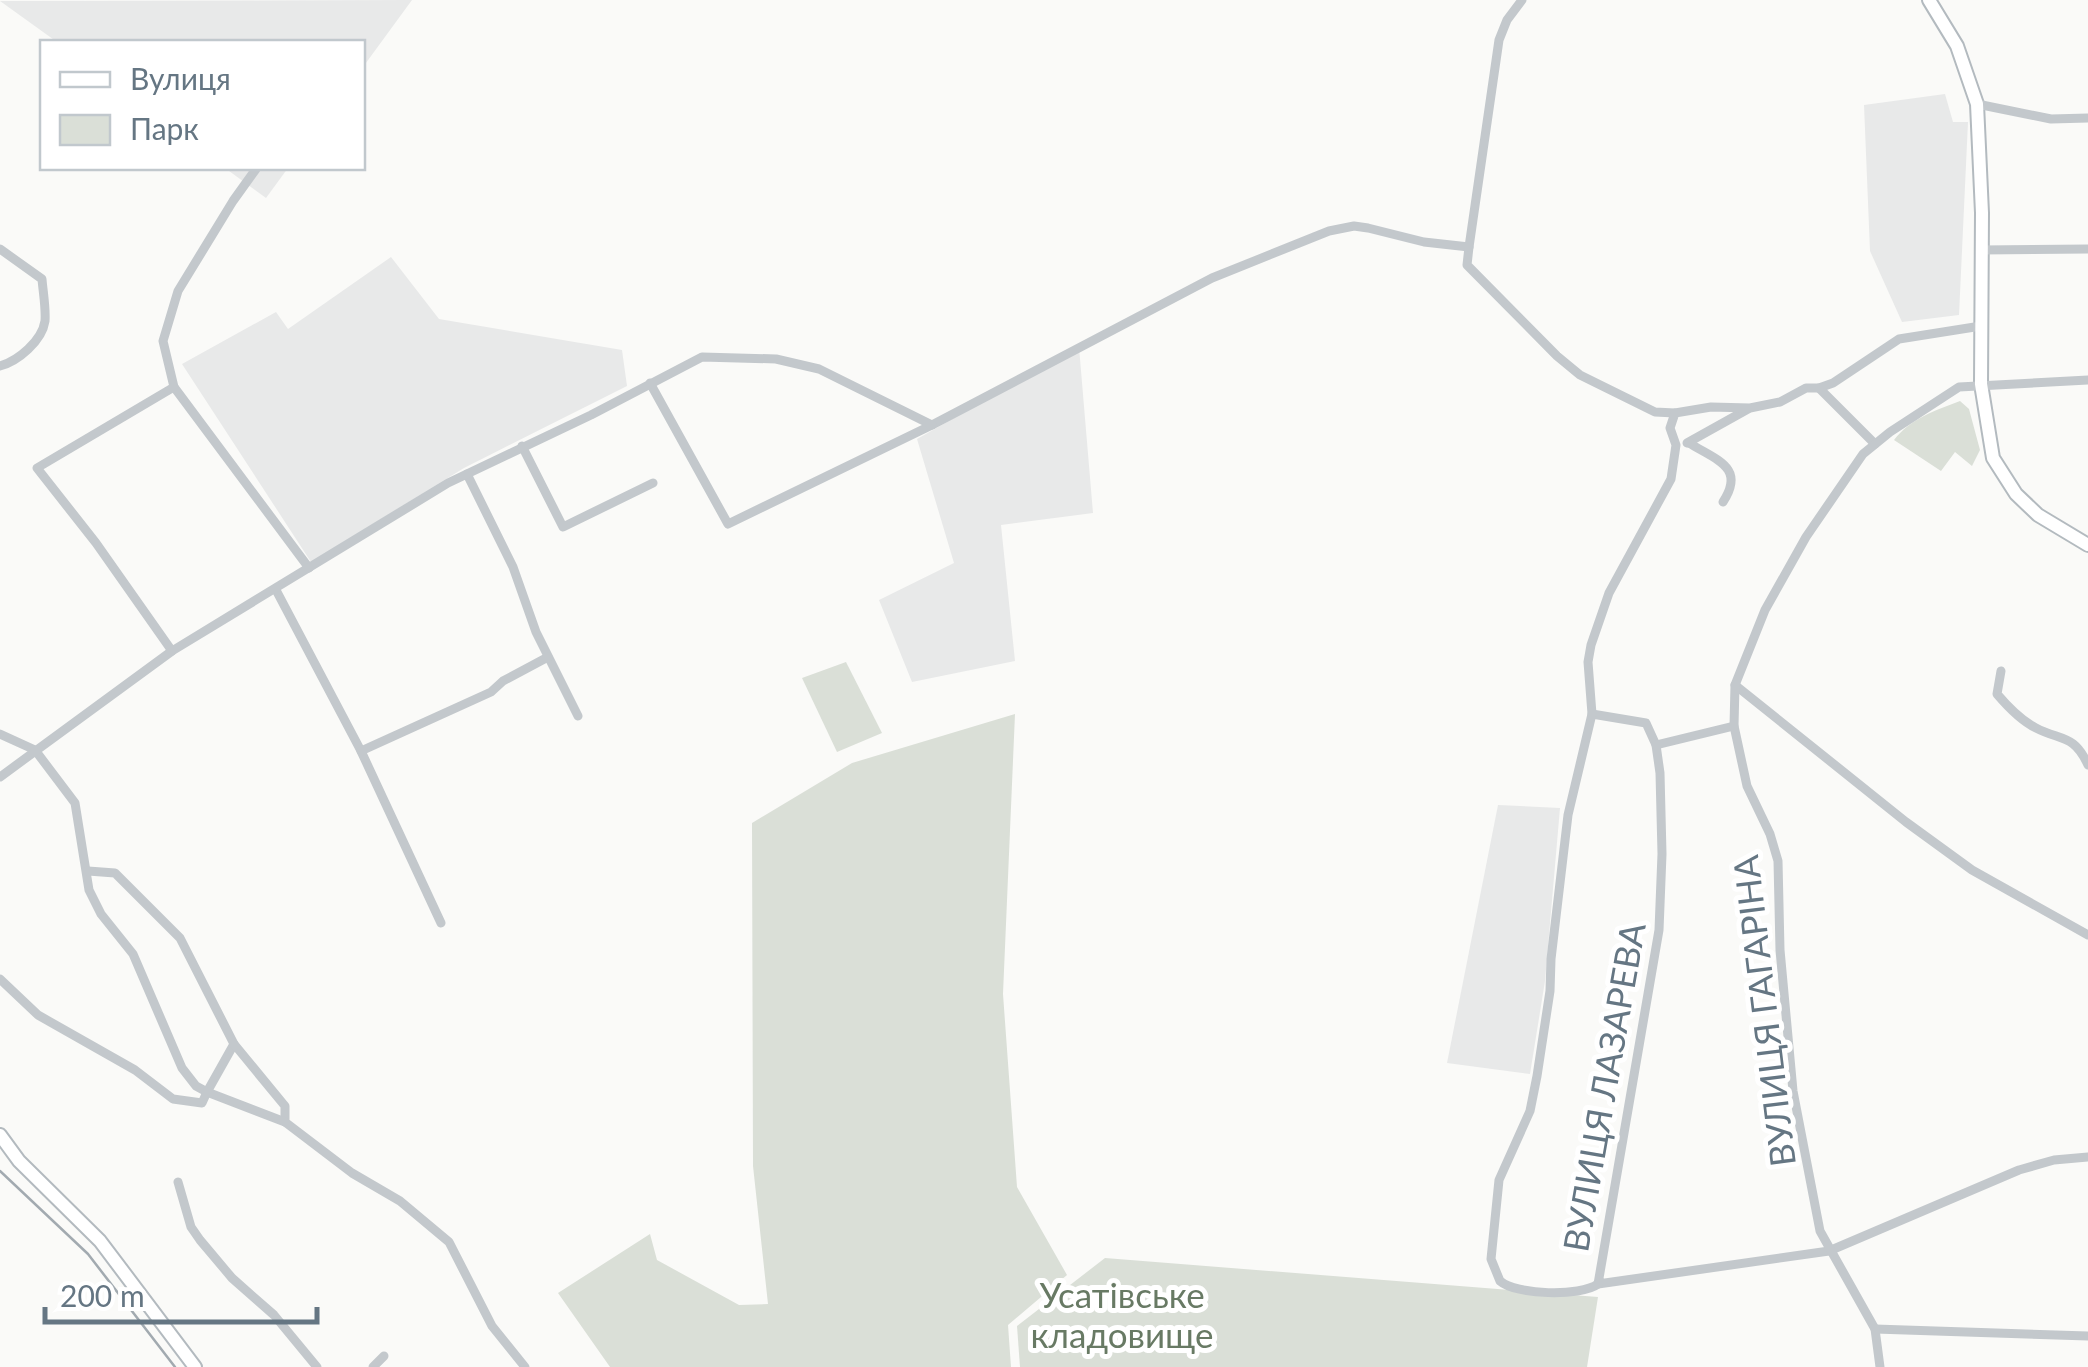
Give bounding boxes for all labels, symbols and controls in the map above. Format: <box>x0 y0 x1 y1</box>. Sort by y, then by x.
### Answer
legend <box>40 40 365 170</box>
text: Вулиця <box>130 60 231 96</box>
text: Парк <box>130 110 199 146</box>
street label: ВУЛИЦЯ ГАГАРІНА <box>1723 853 1803 1169</box>
street label: ВУЛИЦЯ ЛАЗАРЕВА <box>1553 919 1653 1255</box>
scale bar <box>45 1262 318 1324</box>
park label: Усатівське кладовище <box>1030 1273 1214 1355</box>
text: 200 m <box>60 1277 145 1313</box>

